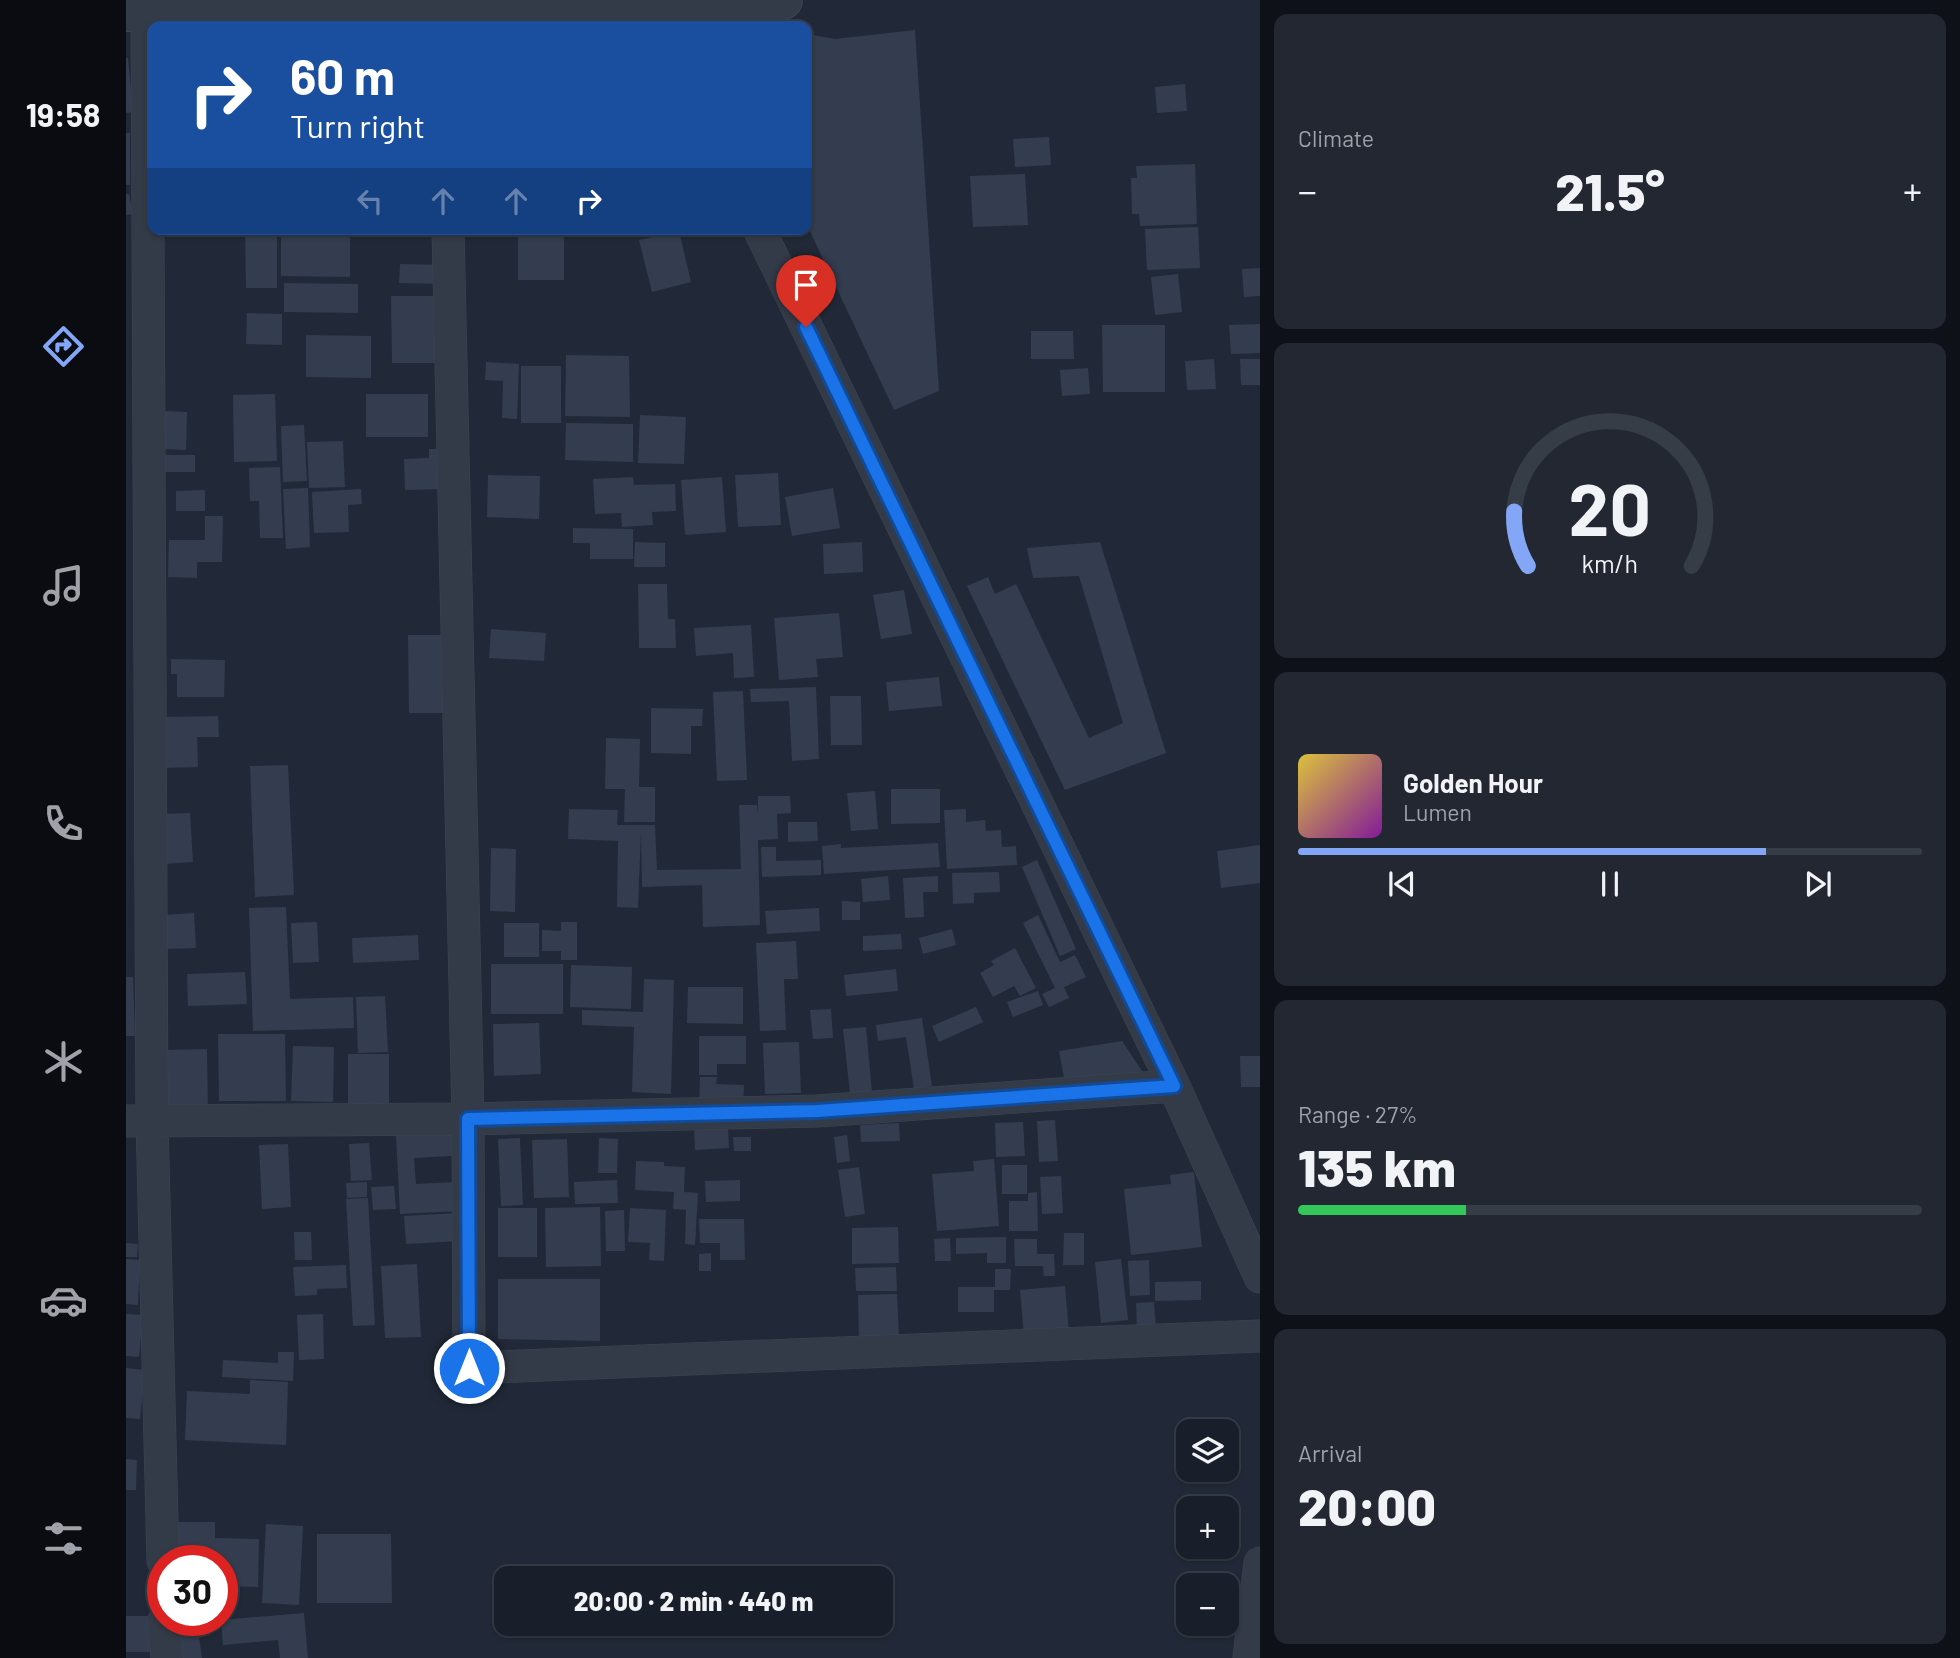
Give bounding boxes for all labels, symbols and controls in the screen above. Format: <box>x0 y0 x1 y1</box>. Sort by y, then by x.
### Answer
text: 60 m <box>290 46 395 105</box>
icon: right <box>175 49 266 140</box>
text: 19:58 <box>26 95 100 133</box>
text: Turn right <box>290 106 425 144</box>
text: Climate <box>1298 124 1374 152</box>
text: 21.5° <box>1555 159 1665 221</box>
text: − <box>1298 167 1317 213</box>
text: + <box>1903 167 1922 213</box>
icon: left <box>351 182 389 220</box>
icon: ahead <box>424 182 462 220</box>
icon: ahead <box>497 182 535 220</box>
icon: right <box>570 182 608 220</box>
pin <box>776 255 836 327</box>
icon: arrive <box>787 266 825 304</box>
icon: directions <box>39 322 88 371</box>
text: 20 <box>1569 464 1651 552</box>
text: km/h <box>1582 548 1638 578</box>
icon: music <box>39 561 88 610</box>
text: Golden Hour <box>1403 767 1543 798</box>
text: Lumen <box>1403 798 1472 826</box>
icon: phone <box>39 799 88 848</box>
icon: previous <box>1383 865 1421 903</box>
icon: pause <box>1591 865 1629 903</box>
icon: next <box>1799 865 1837 903</box>
icon: climate <box>39 1037 88 1086</box>
text: Range · 27% <box>1298 1100 1418 1128</box>
text: 135 km <box>1298 1135 1456 1197</box>
icon: car <box>39 1276 88 1325</box>
position arrow <box>432 1331 506 1405</box>
map controls <box>1176 1419 1239 1636</box>
button: layers <box>1176 1419 1239 1482</box>
text: Arrival <box>1298 1439 1362 1467</box>
text: 20:00 <box>1298 1474 1436 1536</box>
button: + <box>1176 1496 1239 1559</box>
icon: filters <box>39 1514 88 1563</box>
speed limit sign: 30 <box>147 1545 238 1636</box>
button: − <box>1176 1573 1239 1636</box>
text: 20:00 · 2 min · 440 m <box>574 1585 813 1616</box>

